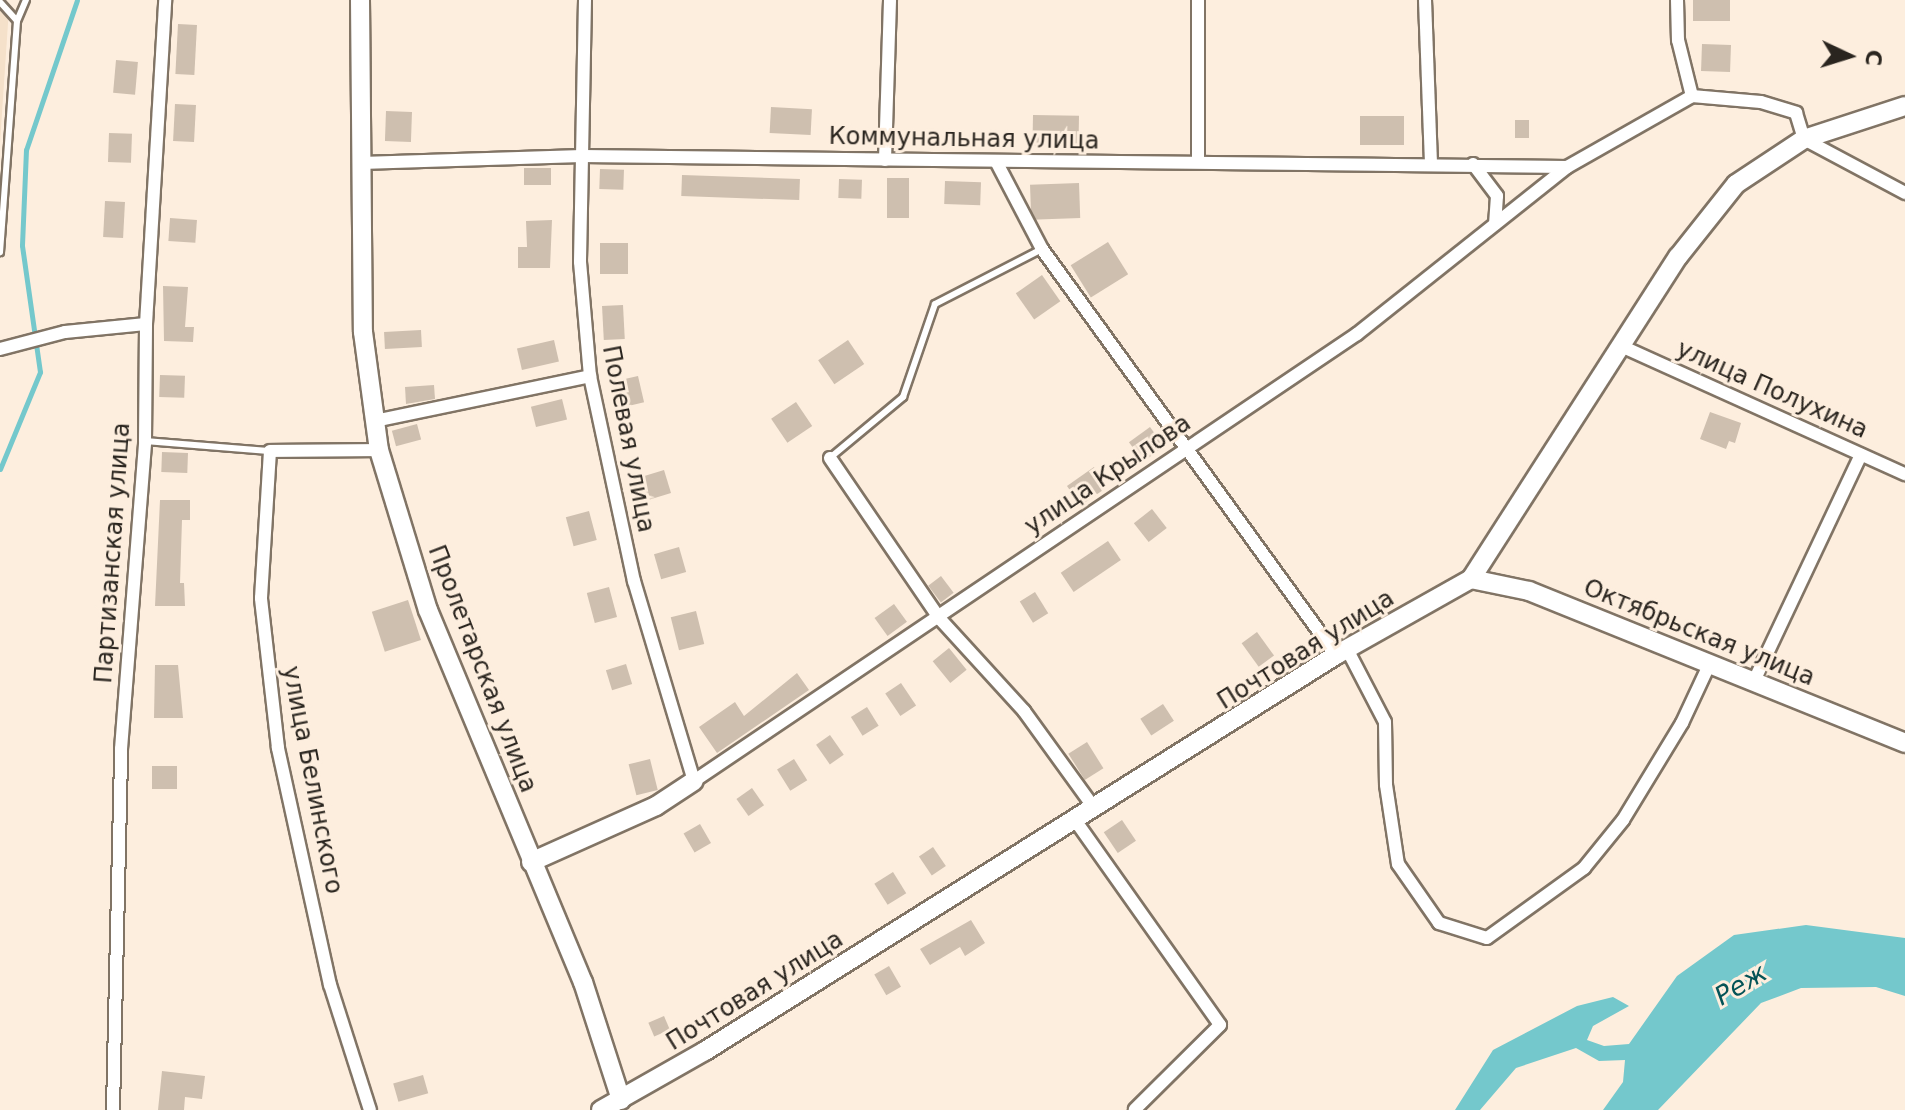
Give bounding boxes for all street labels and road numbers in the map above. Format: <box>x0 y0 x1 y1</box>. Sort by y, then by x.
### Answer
street label: Коммунальная улица <box>828 122 1100 156</box>
street label: улица Полухина <box>1672 335 1872 445</box>
street label: Полевая улица <box>596 343 660 535</box>
street label: улица Крылова <box>1020 409 1196 541</box>
street label: Партизанская улица <box>90 422 136 684</box>
street label: Пролетарская улица <box>421 541 543 797</box>
street label: Октябрьская улица <box>1579 573 1819 693</box>
street label: Почтовая улица <box>1212 584 1400 716</box>
street label: улица Белинского <box>276 664 348 896</box>
street label: Почтовая улица <box>661 925 849 1057</box>

